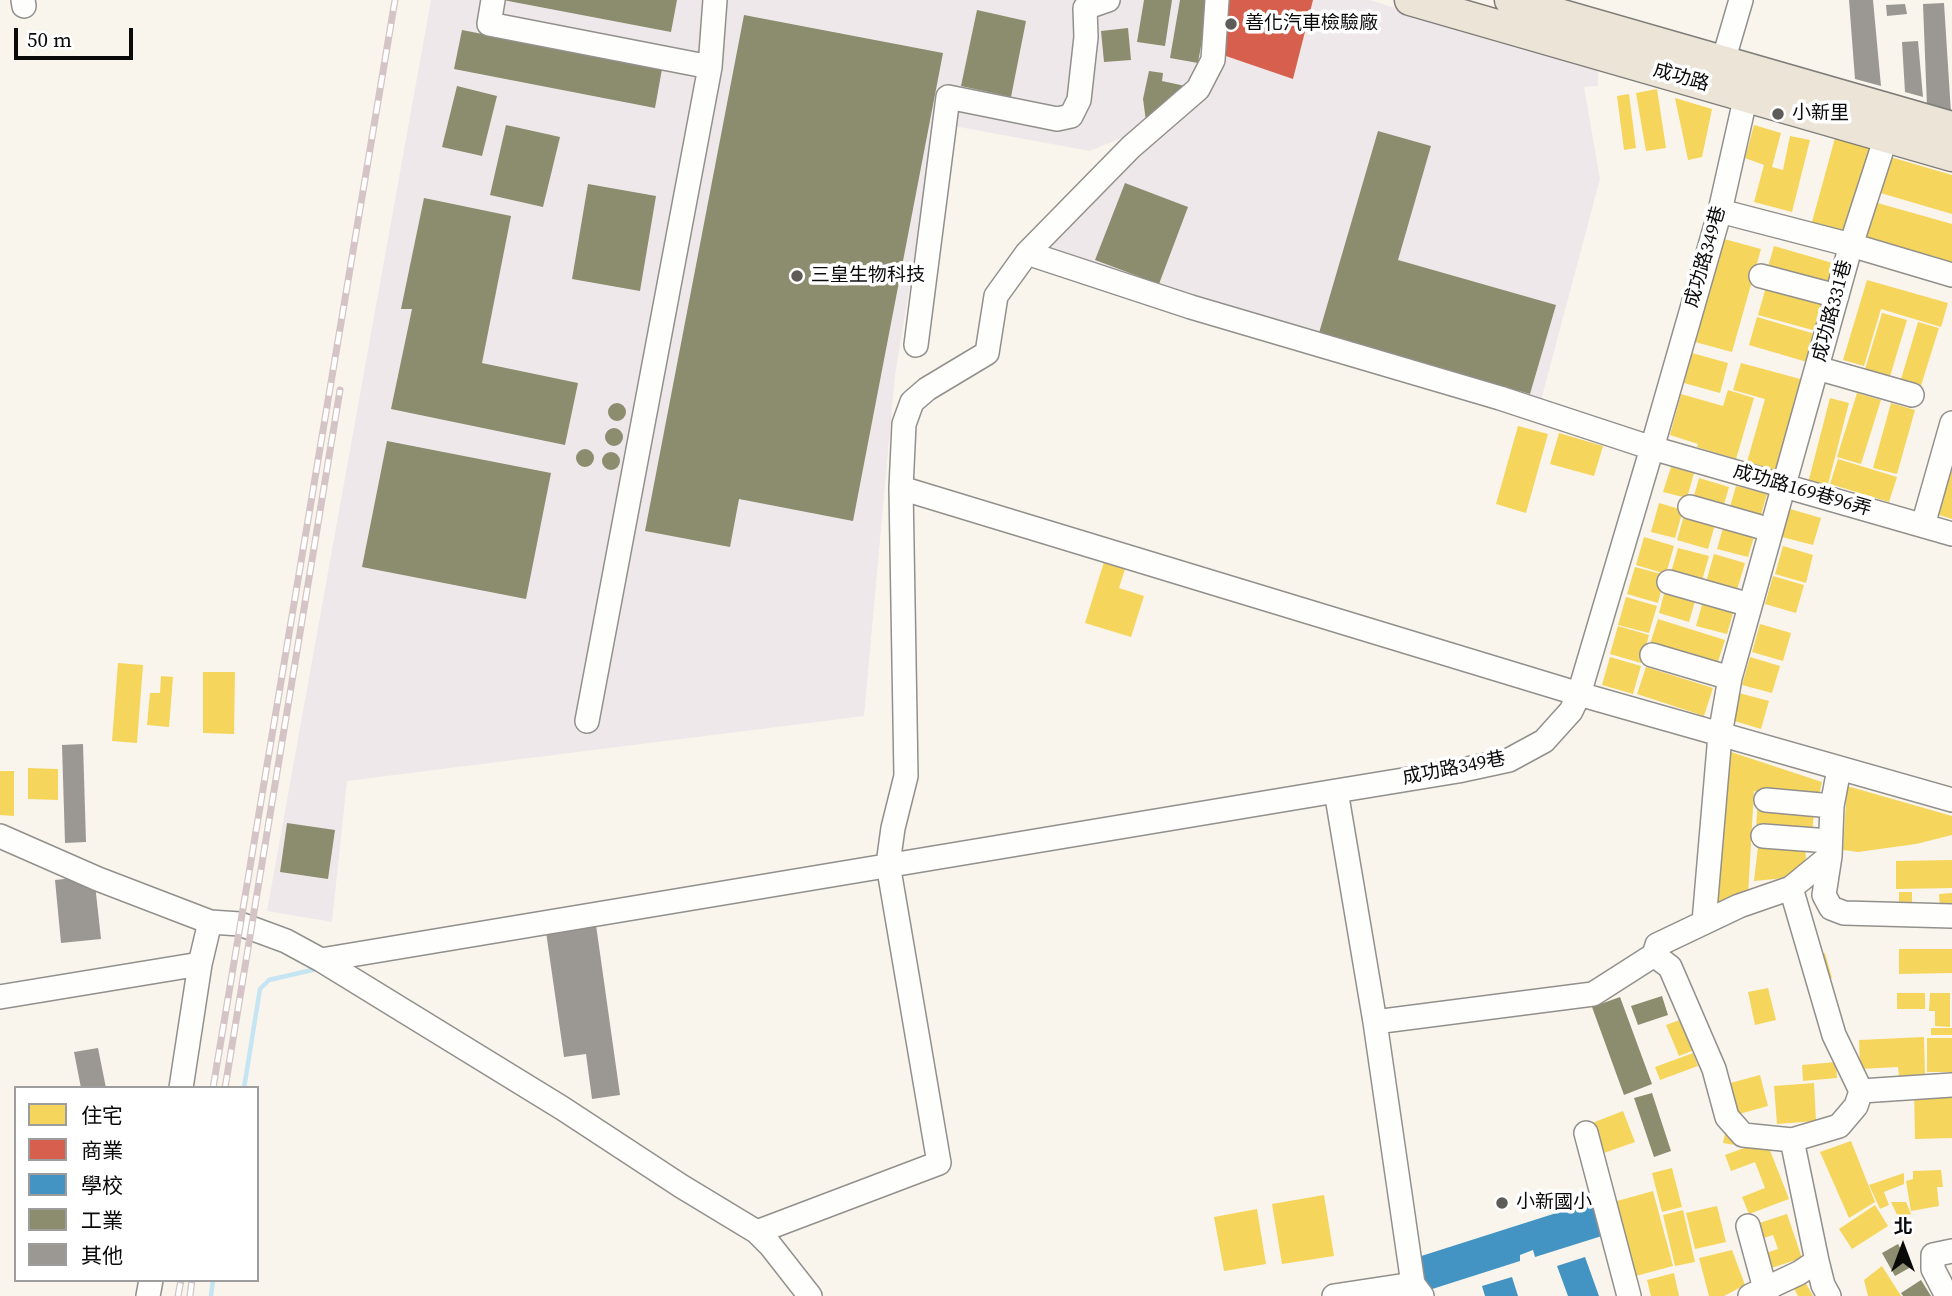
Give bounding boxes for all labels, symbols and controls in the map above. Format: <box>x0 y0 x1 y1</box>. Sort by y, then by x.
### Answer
place label: 善化汽車檢驗廠 <box>1245 13 1378 35</box>
scale bar <box>18 14 136 58</box>
marker: 善化汽車檢驗廠 <box>1223 16 1239 32</box>
text: 50 m <box>27 25 72 54</box>
street label: 成功路 <box>1650 59 1712 97</box>
place label: 小新里 <box>1792 103 1849 125</box>
marker: 小新里 <box>1770 106 1786 122</box>
street label: 成功路349巷 <box>1681 204 1731 310</box>
street label: 成功路331巷 <box>1808 258 1858 364</box>
place label: 三皇生物科技 <box>811 265 925 287</box>
marker: 三皇生物科技 <box>789 268 805 284</box>
street label: 成功路169巷96弄 <box>1730 460 1874 522</box>
street label: 成功路349巷 <box>1401 748 1507 790</box>
legend <box>14 1086 259 1282</box>
text: 住宅 <box>81 1101 123 1130</box>
text: 商業 <box>81 1136 123 1165</box>
text: 學校 <box>81 1171 123 1200</box>
place label: 小新國小 <box>1516 1192 1592 1214</box>
marker: 小新國小 <box>1494 1195 1510 1211</box>
text: 工業 <box>81 1206 123 1235</box>
north arrow <box>1868 1212 1938 1282</box>
text: 北 <box>1893 1213 1913 1239</box>
text: 其他 <box>81 1241 123 1270</box>

